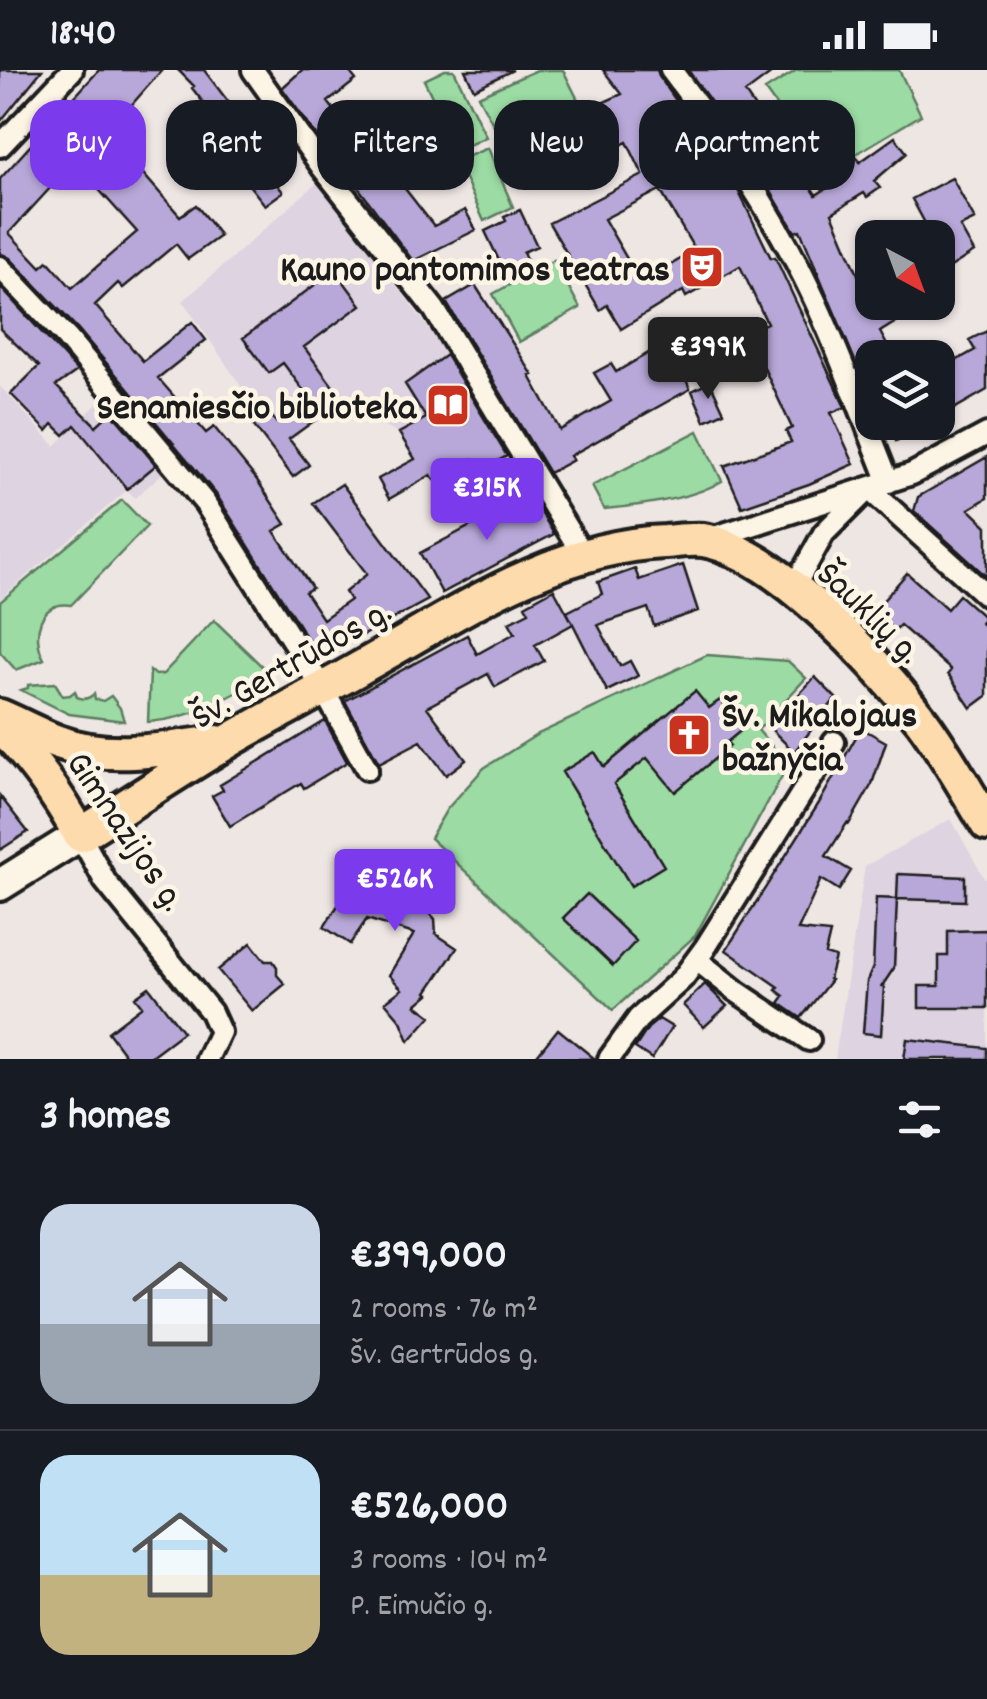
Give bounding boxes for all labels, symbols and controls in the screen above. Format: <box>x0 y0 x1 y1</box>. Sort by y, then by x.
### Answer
text: 18:40 <box>50 8 116 63</box>
chip: Buy <box>30 100 146 190</box>
chip: Rent <box>166 100 297 190</box>
chip: Filters <box>317 100 474 190</box>
chip: New <box>494 100 619 190</box>
chip: Apartment <box>639 100 855 190</box>
north arrow <box>855 220 955 320</box>
map controls <box>855 220 955 440</box>
theatre icon: Kauno pantomimos teatras <box>679 244 725 290</box>
place label: Kauno pantomimos teatras <box>280 245 670 300</box>
pin: €399K <box>638 317 778 402</box>
text: €399K <box>670 326 746 372</box>
button: layers <box>855 340 955 440</box>
library icon: Senamiesčio biblioteka <box>425 382 471 428</box>
place label: Senamiesčio biblioteka <box>97 383 417 438</box>
pin: €315K <box>417 458 557 543</box>
text: €315K <box>453 467 521 513</box>
street label: Šauklių g. <box>802 550 933 680</box>
street label: Šv. Gertrūdos g. <box>182 587 403 746</box>
place label: Šv. Mikalojaus bažnyčia <box>722 691 917 790</box>
church icon: Šv. Mikalojaus bažnyčia <box>666 712 712 758</box>
street label: Gimnazijos g. <box>49 742 198 925</box>
pin: €526K <box>325 849 465 934</box>
text: €526K <box>356 858 434 904</box>
text: 3 homes <box>40 1089 171 1149</box>
icon: filters <box>892 1092 947 1147</box>
text: €399,000 <box>350 1228 507 1288</box>
icon: home <box>120 1244 240 1364</box>
text: 2 rooms · 76 m² <box>350 1288 538 1334</box>
text: Šv. Gertrūdos g. <box>350 1334 538 1380</box>
text: €526,000 <box>350 1479 508 1539</box>
icon: home <box>120 1495 240 1615</box>
text: 3 rooms · 104 m² <box>350 1539 548 1585</box>
text: P. Eimučio g. <box>350 1585 493 1631</box>

